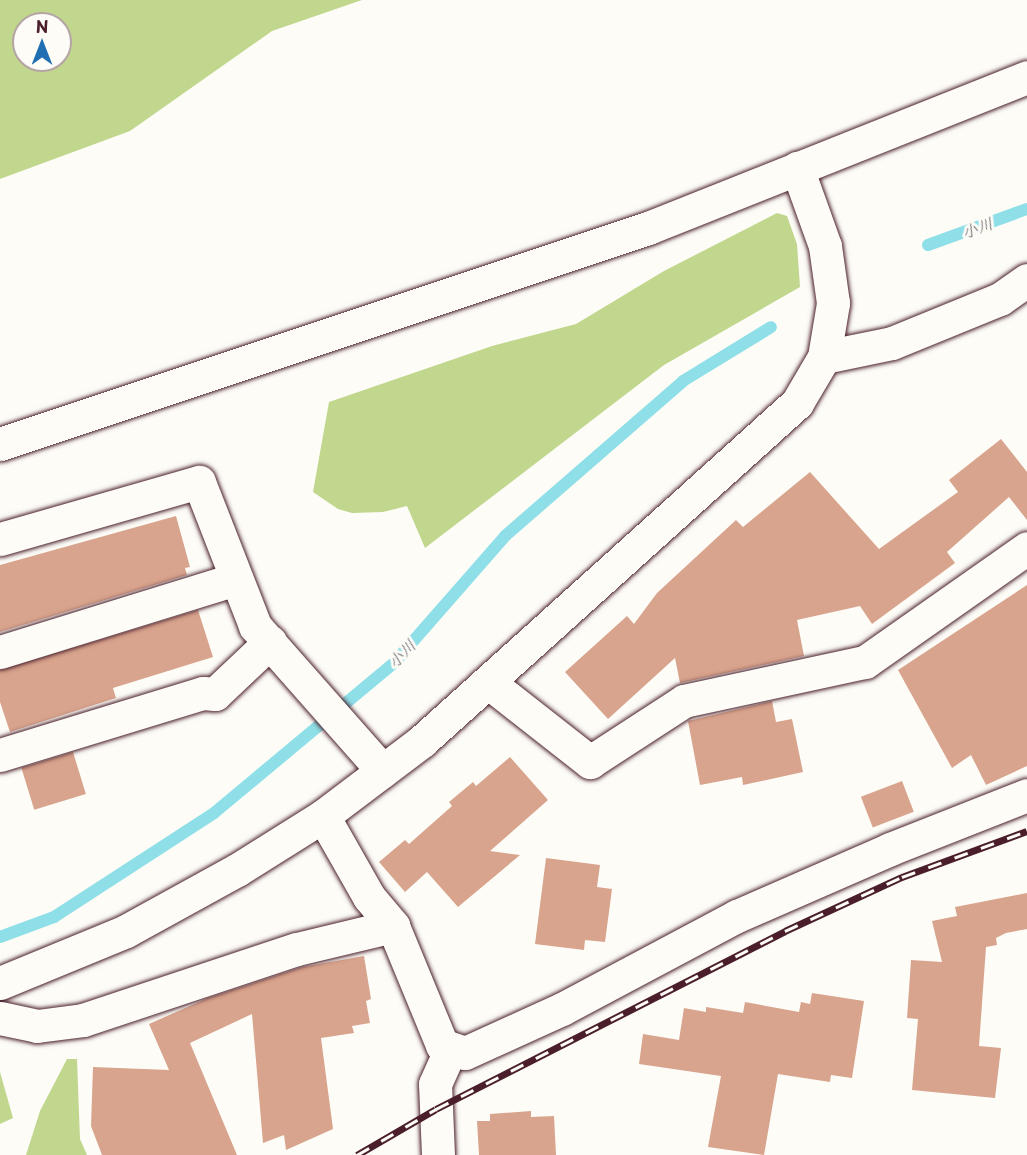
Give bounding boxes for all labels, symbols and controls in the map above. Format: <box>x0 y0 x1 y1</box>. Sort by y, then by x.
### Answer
north arrow <box>12 12 72 72</box>
text: N <box>36 14 48 38</box>
water label: 小川 <box>959 213 995 241</box>
water label: 小川 <box>383 635 419 671</box>

